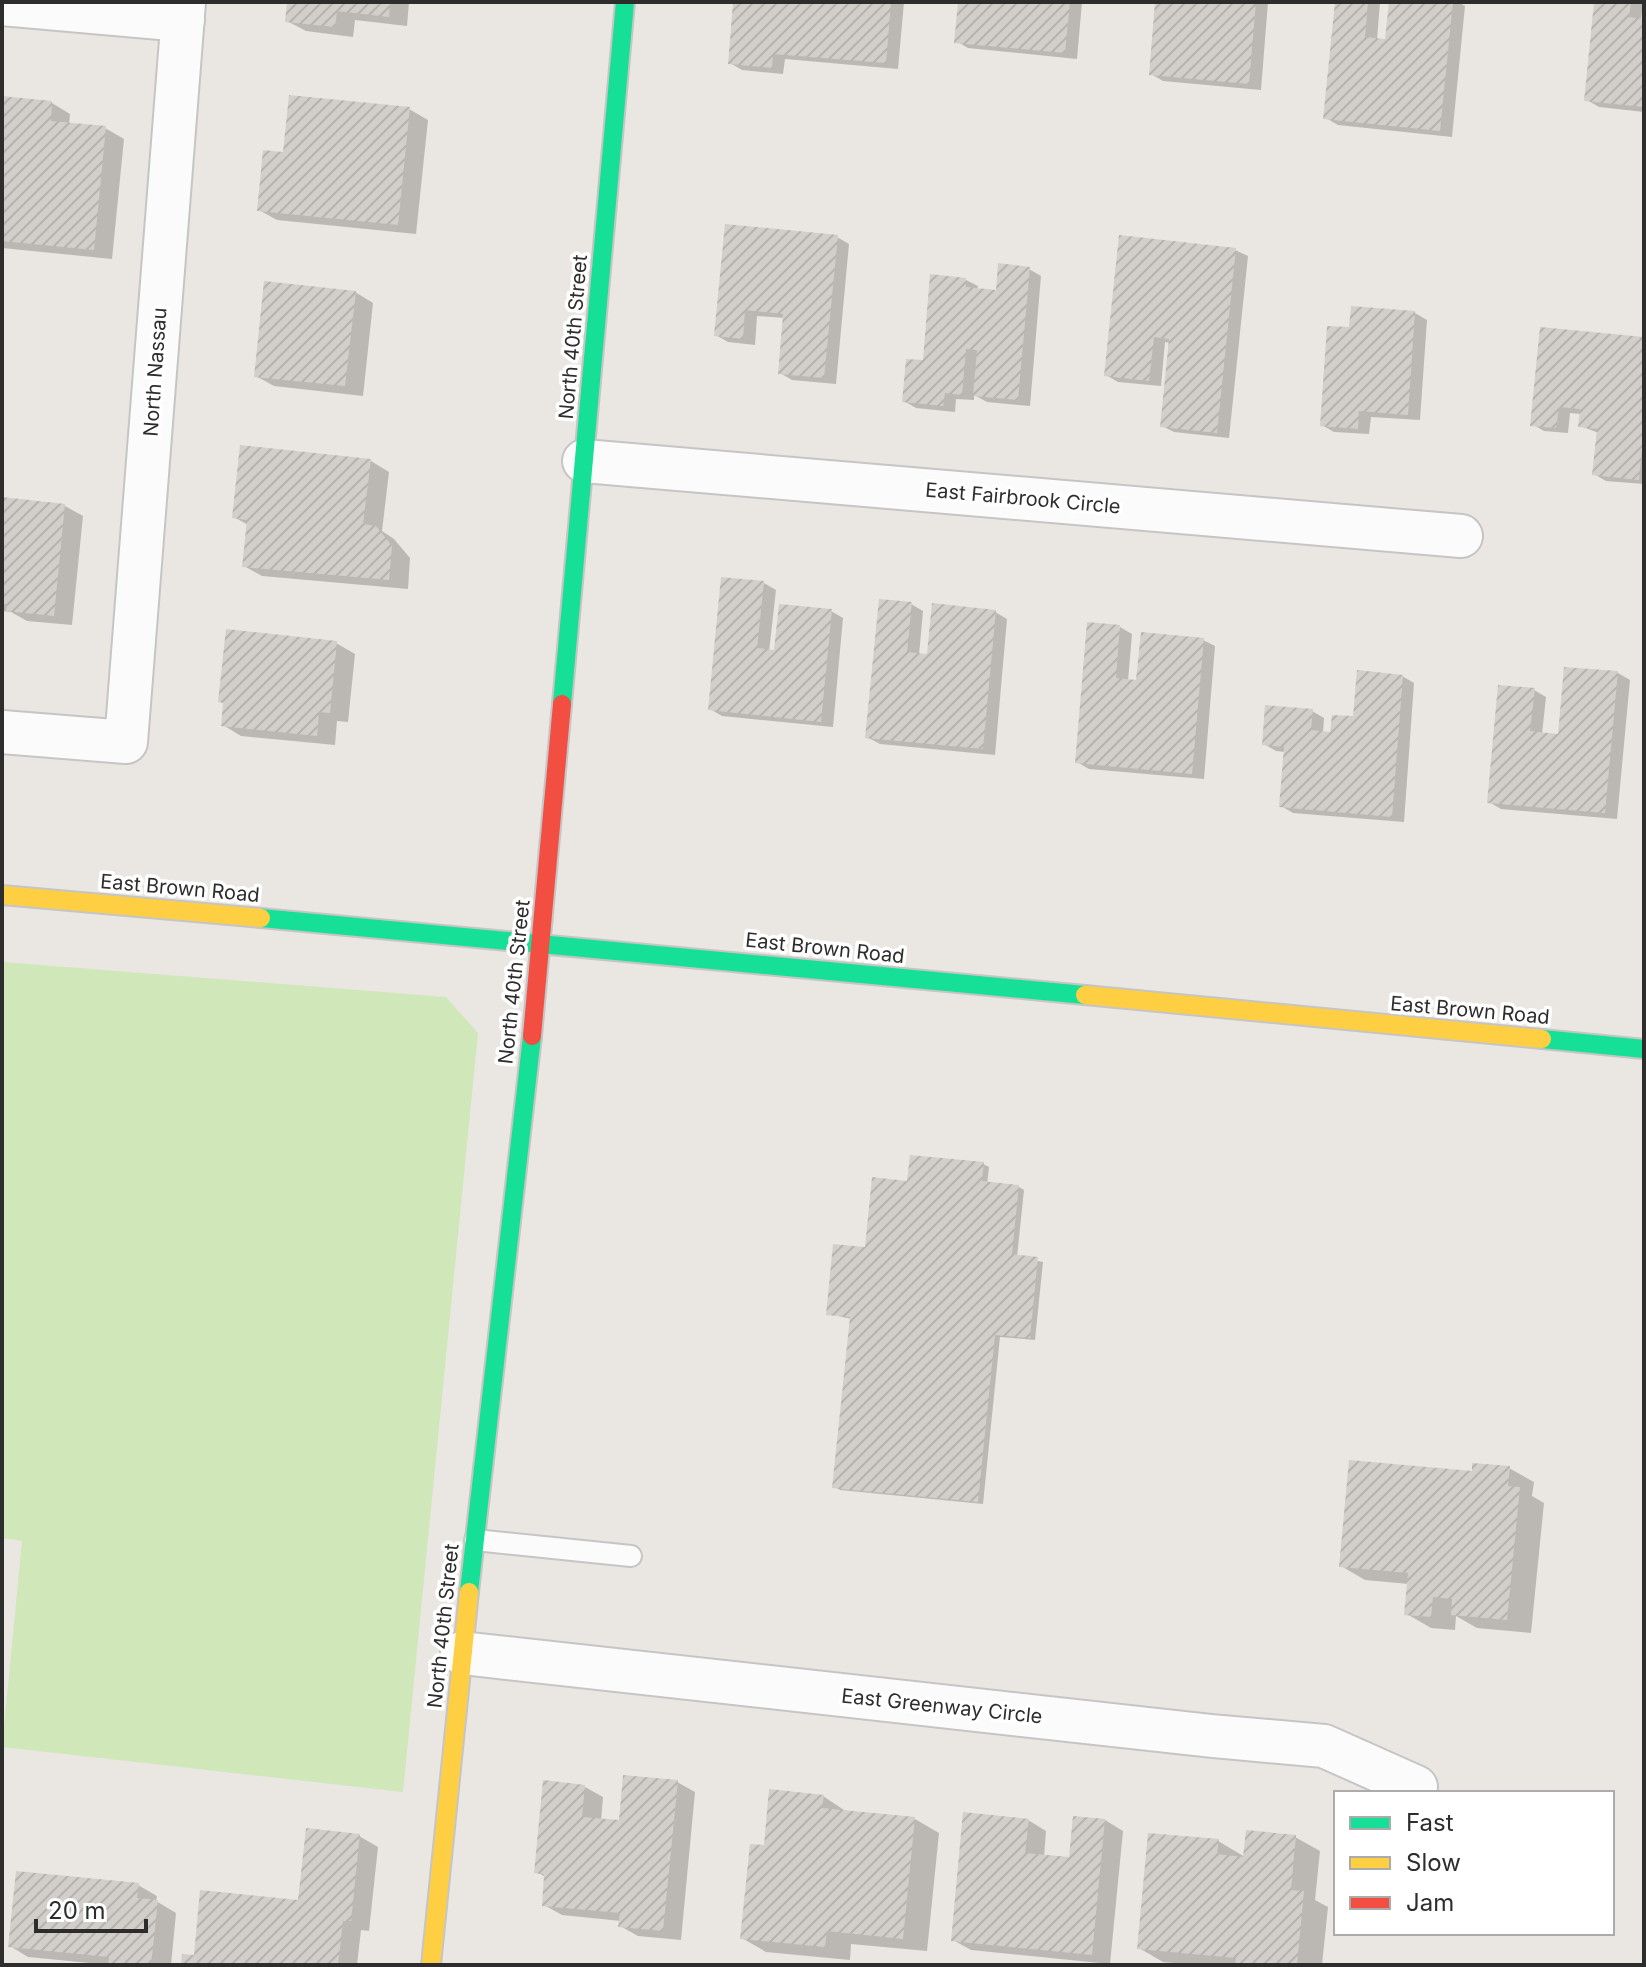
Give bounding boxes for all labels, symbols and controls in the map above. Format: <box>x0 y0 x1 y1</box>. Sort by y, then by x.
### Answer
street label: North 40th Street <box>554 253 592 420</box>
street label: North Nassau <box>139 307 171 437</box>
street label: East Fairbrook Circle <box>924 478 1122 518</box>
street label: East Brown Road <box>99 869 261 907</box>
street label: North 40th Street <box>493 898 535 1065</box>
street label: East Brown Road <box>744 928 906 968</box>
street label: East Brown Road <box>1389 991 1551 1029</box>
street label: North 40th Street <box>422 1542 464 1709</box>
street label: East Greenway Circle <box>840 1684 1044 1728</box>
legend <box>1334 1791 1614 1935</box>
text: Fast <box>1406 1808 1454 1837</box>
text: Slow <box>1406 1848 1461 1877</box>
scale bar <box>36 1883 146 1933</box>
text: Jam <box>1406 1888 1454 1917</box>
text: 20 m <box>48 1896 106 1925</box>

